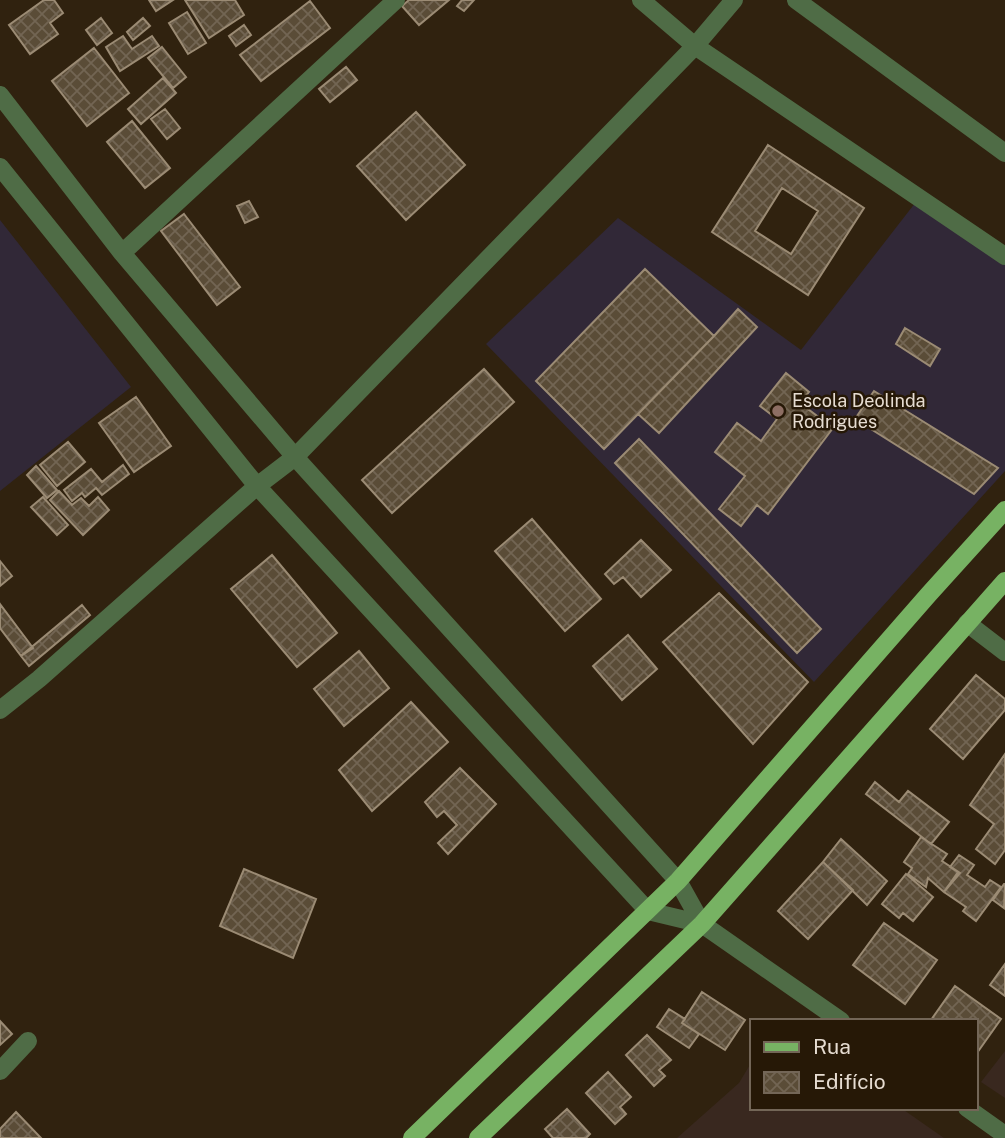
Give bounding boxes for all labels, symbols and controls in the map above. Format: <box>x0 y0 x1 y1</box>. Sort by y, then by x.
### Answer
place label: Escola Deolinda Rodrigues <box>792 390 926 432</box>
marker: Escola Deolinda Rodrigues <box>770 403 786 419</box>
legend <box>750 1019 977 1110</box>
text: Rua <box>813 1034 851 1059</box>
text: Edifício <box>813 1069 886 1094</box>

